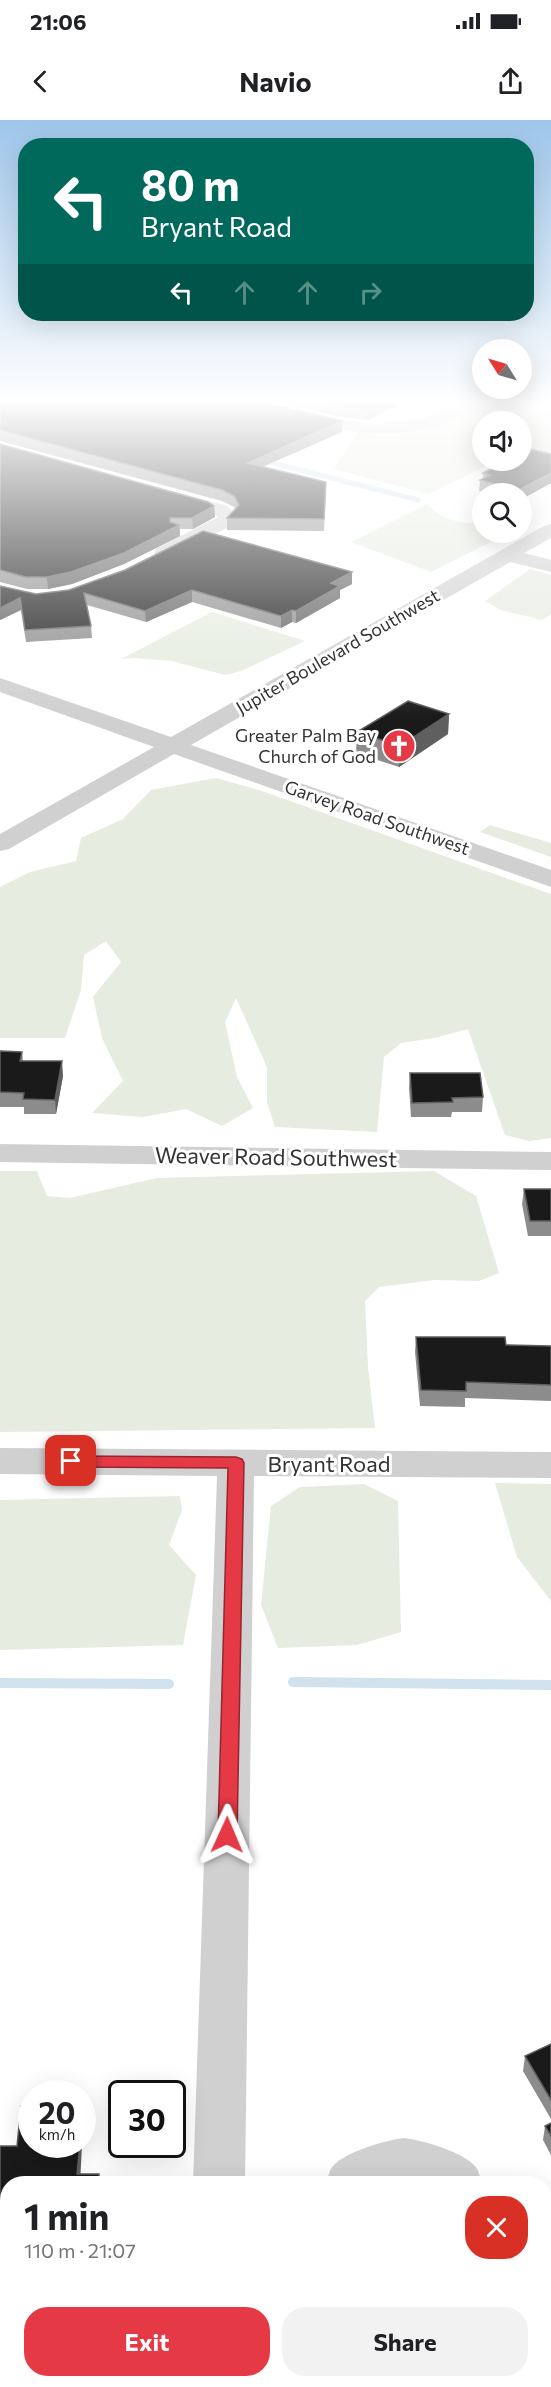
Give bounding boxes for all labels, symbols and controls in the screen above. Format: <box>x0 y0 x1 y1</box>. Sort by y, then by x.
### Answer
text: 21:06 <box>30 8 87 35</box>
icon: back <box>24 65 57 98</box>
text: Navio <box>239 65 312 98</box>
icon: share <box>494 65 527 98</box>
text: 80 m <box>141 158 240 210</box>
icon: left <box>42 162 120 240</box>
text: Bryant Road <box>141 210 292 243</box>
icon: left <box>165 276 198 309</box>
icon: ahead <box>228 276 261 309</box>
icon: ahead <box>291 276 324 309</box>
icon: right <box>354 276 387 309</box>
north arrow <box>472 339 532 399</box>
map controls <box>472 339 532 543</box>
button: sound <box>472 411 532 471</box>
button: search <box>472 483 532 543</box>
street label: Jupiter Boulevard Southwest <box>232 584 443 719</box>
place label: Greater Palm Bay Church of God <box>235 724 376 767</box>
church icon: Greater Palm Bay Church of God <box>381 728 417 764</box>
street label: Garvey Road Southwest <box>282 775 473 859</box>
street label: Weaver Road Southwest <box>155 1141 397 1172</box>
pin <box>45 1435 96 1486</box>
icon: arrive <box>54 1444 87 1477</box>
street label: Bryant Road <box>268 1450 390 1477</box>
position arrow <box>195 1803 259 1867</box>
speed limit sign: 30 <box>108 2080 186 2158</box>
text: 20 <box>39 2093 75 2130</box>
text: km/h <box>39 2125 75 2143</box>
text: 1 min <box>24 2193 109 2237</box>
button: close <box>465 2196 528 2259</box>
text: 110 m · 21:07 <box>24 2238 136 2262</box>
button: Exit <box>24 2307 270 2376</box>
button: Share <box>282 2307 528 2376</box>

